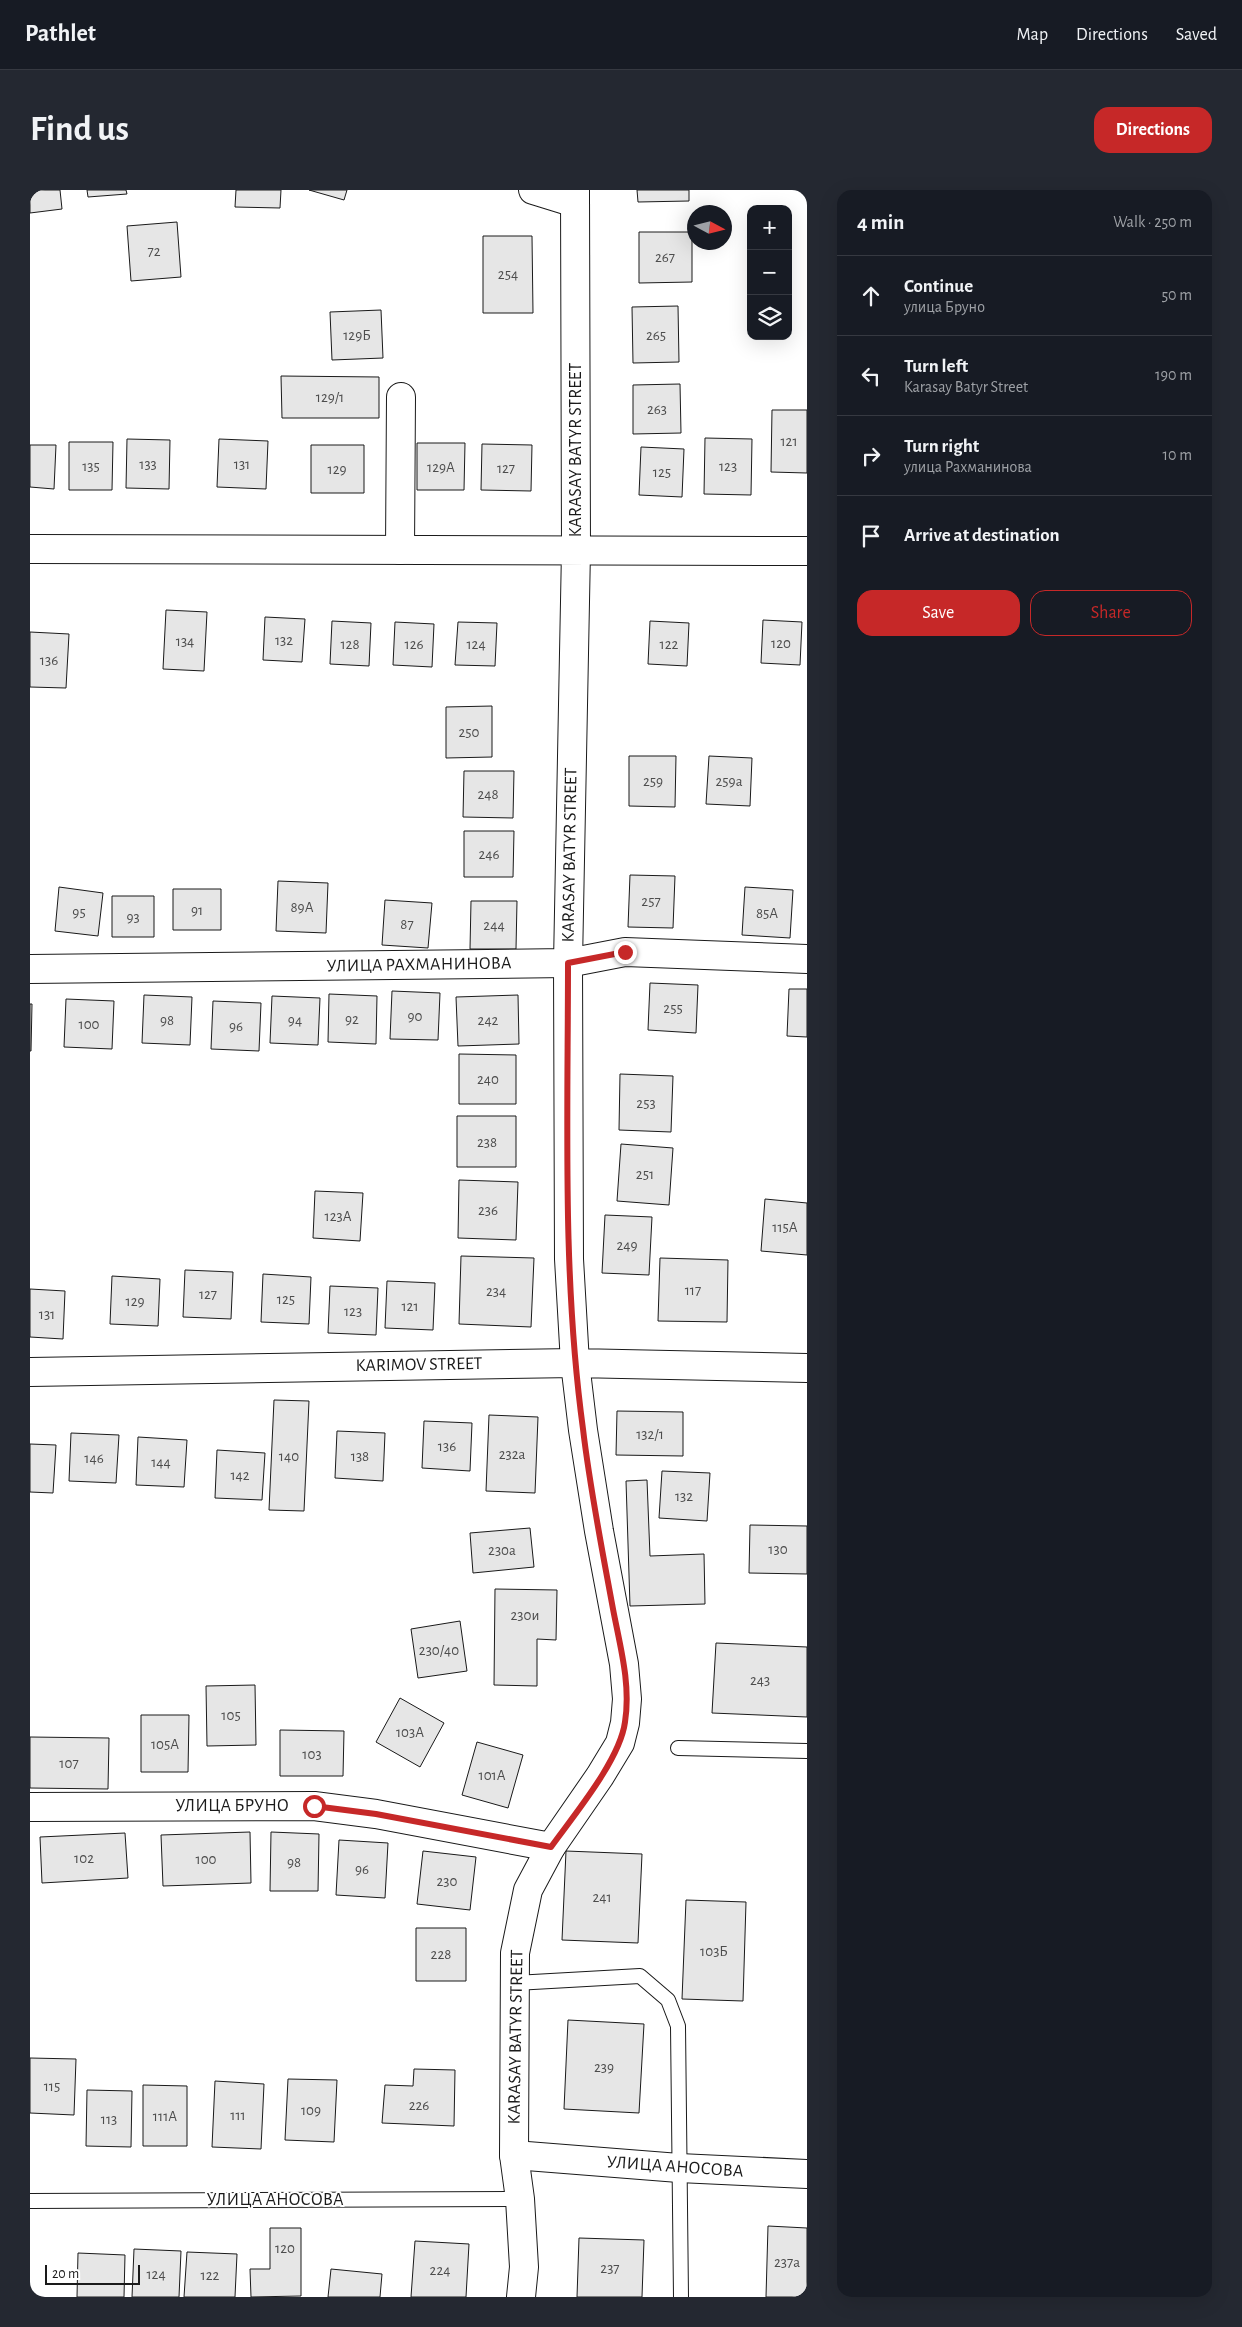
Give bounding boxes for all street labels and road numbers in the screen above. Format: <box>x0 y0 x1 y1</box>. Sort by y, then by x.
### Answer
street label: KARASAY BATYR STREET <box>567 362 585 537</box>
street label: KARASAY BATYR STREET <box>559 767 581 942</box>
street label: УЛИЦА РАХМАНИНОВА <box>326 954 512 976</box>
street label: KARIMOV STREET <box>356 1355 483 1375</box>
street label: УЛИЦА БРУНО <box>175 1797 289 1815</box>
street label: KARASAY BATYR STREET <box>505 1949 527 2124</box>
street label: УЛИЦА АНОСОВА <box>606 2153 744 2181</box>
street label: УЛИЦА АНОСОВА <box>206 2191 344 2209</box>

